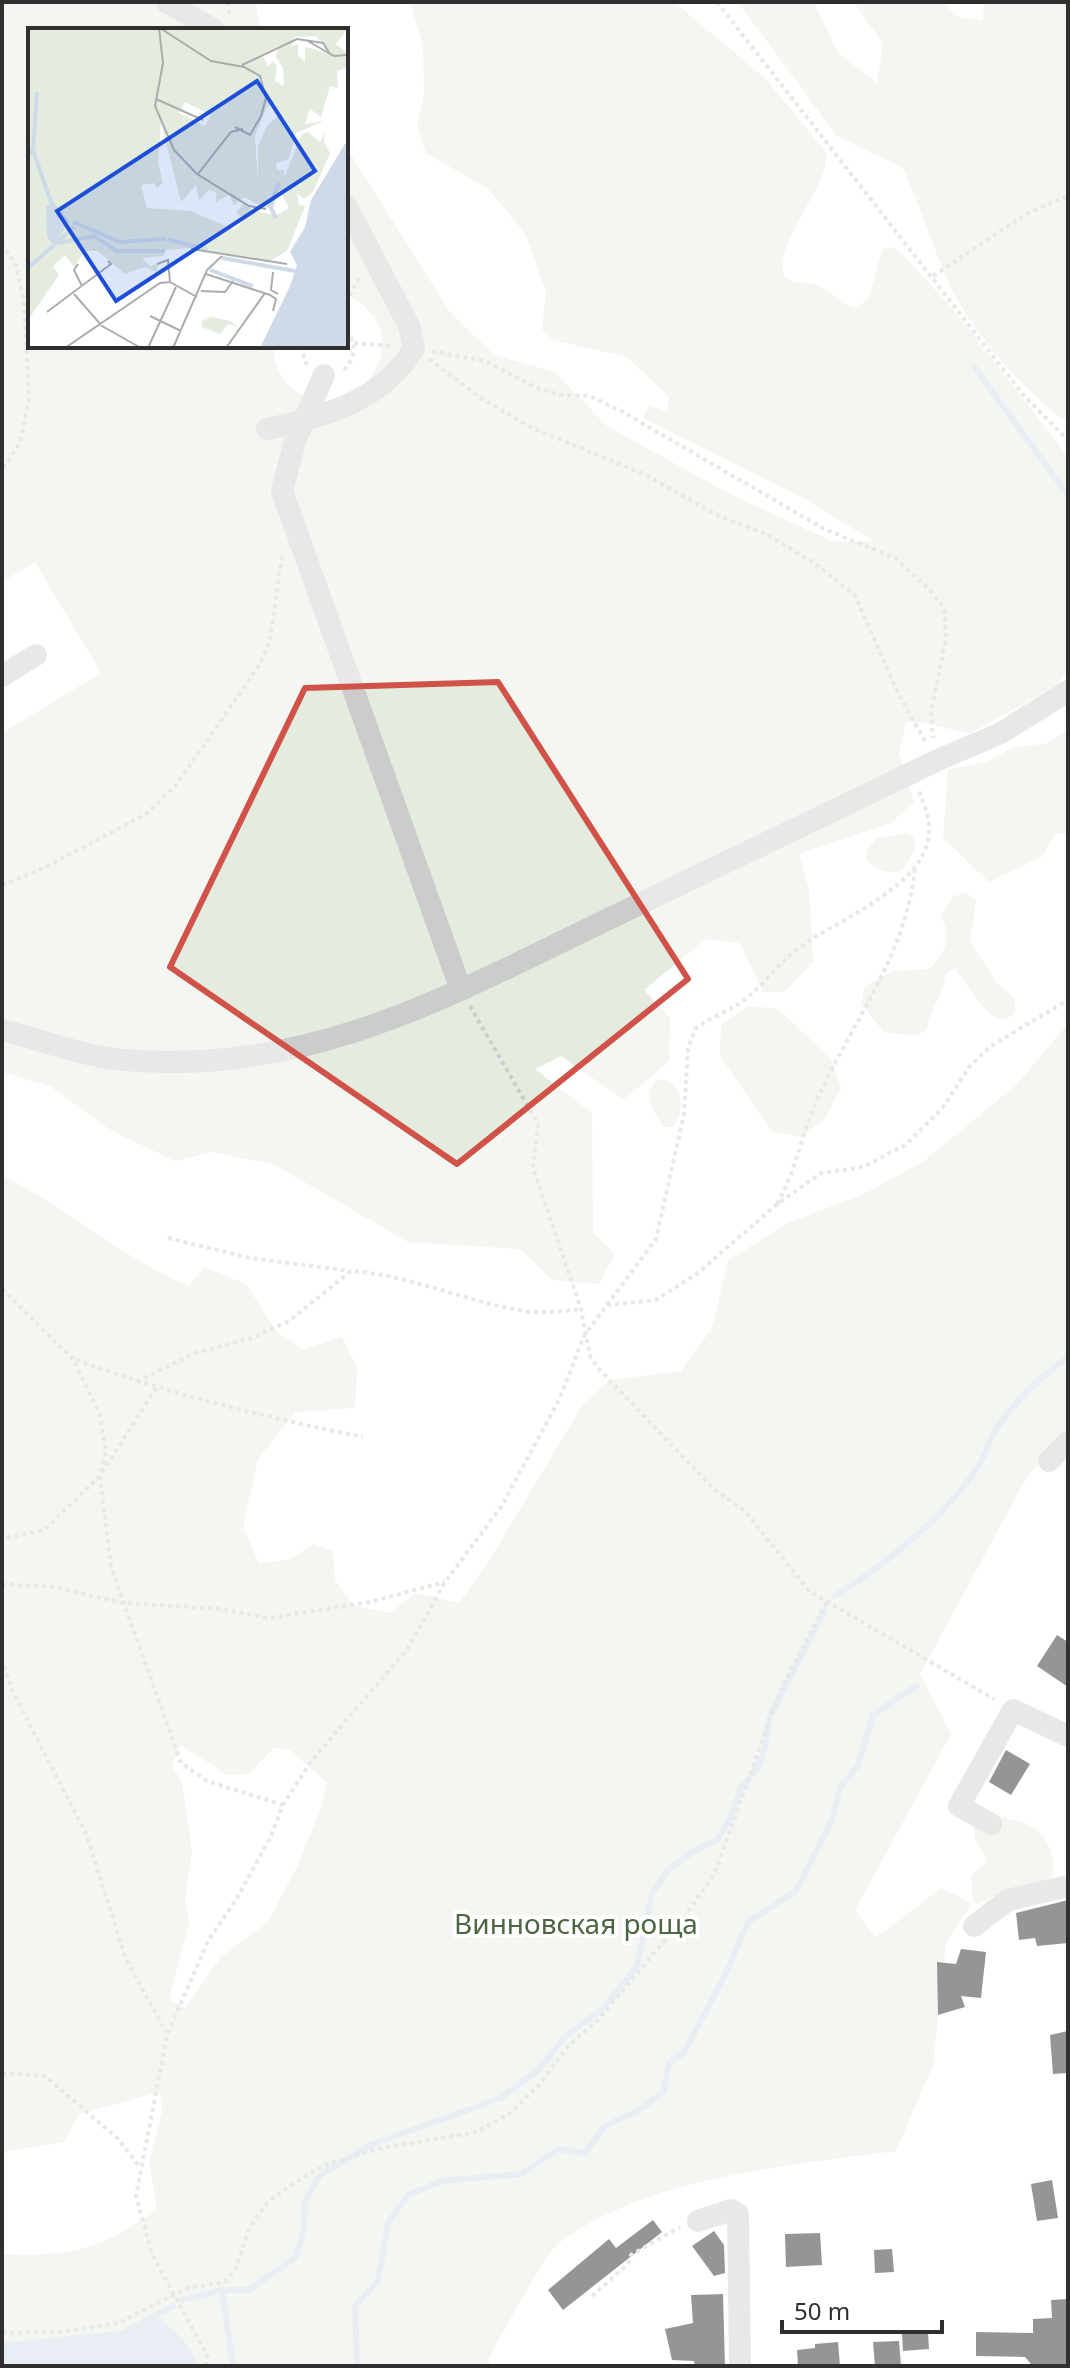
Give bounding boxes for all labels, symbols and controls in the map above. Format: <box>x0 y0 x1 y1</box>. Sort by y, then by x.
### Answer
inset map <box>28 28 348 348</box>
park label: Винновская роща <box>454 1904 698 1942</box>
scale bar <box>782 2284 942 2334</box>
text: 50 m <box>794 2294 850 2327</box>

